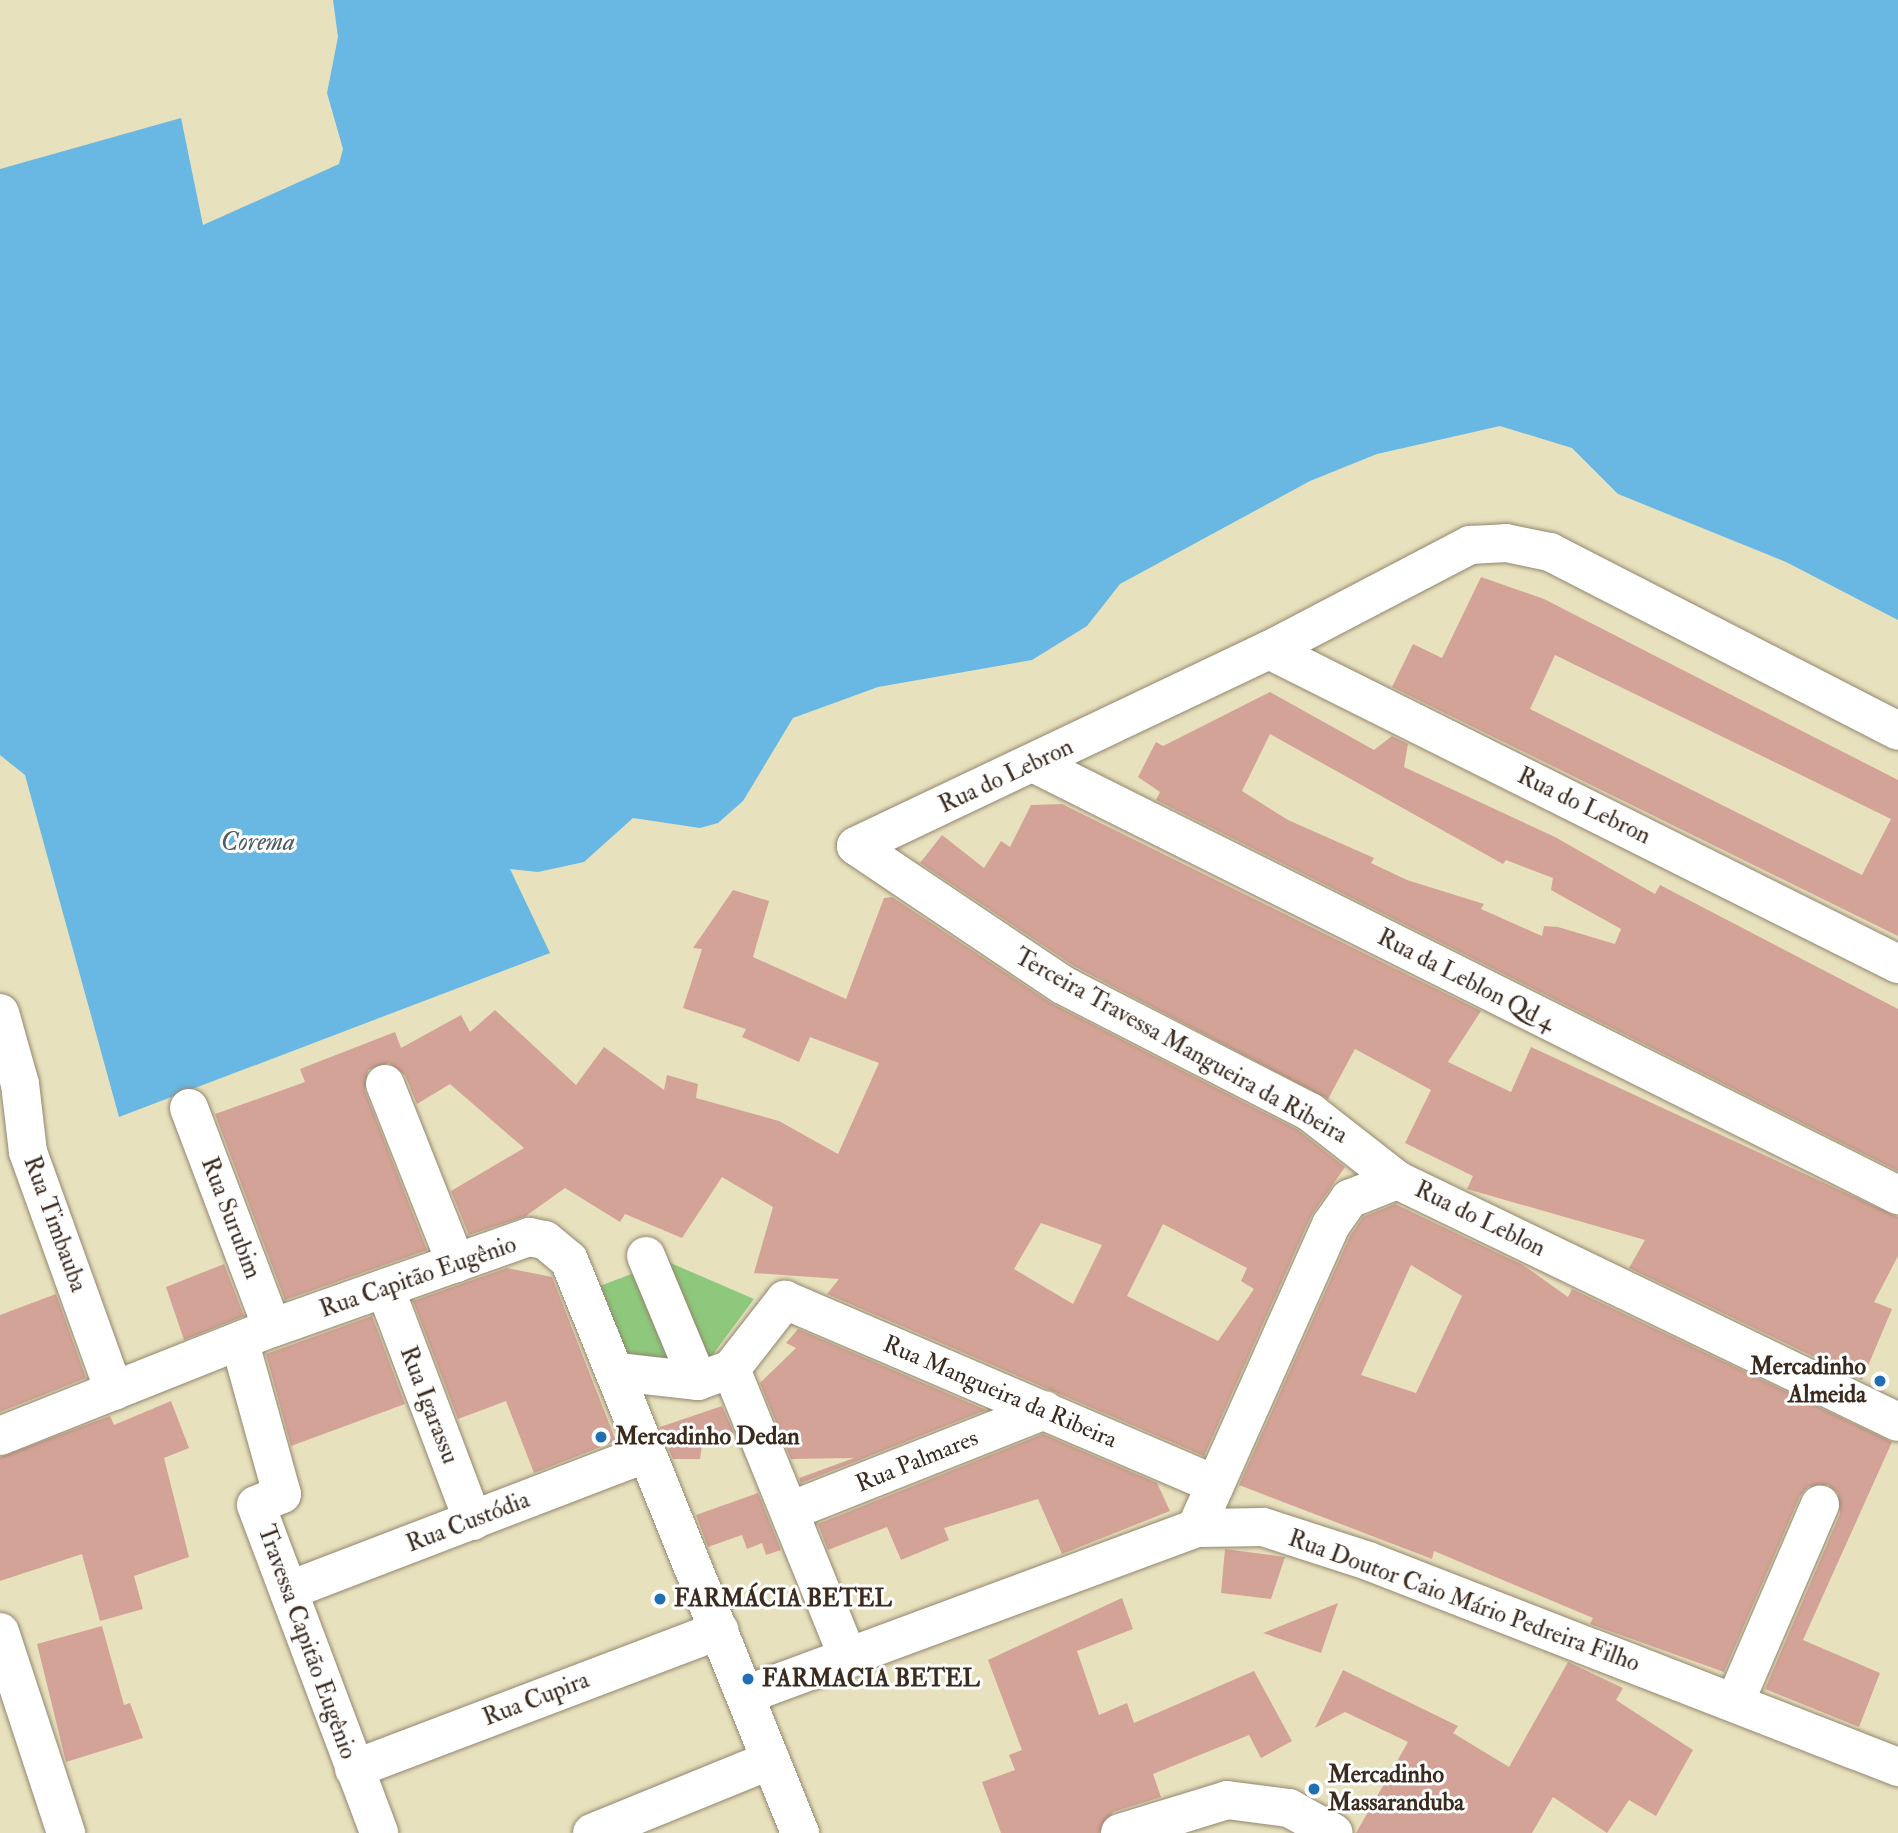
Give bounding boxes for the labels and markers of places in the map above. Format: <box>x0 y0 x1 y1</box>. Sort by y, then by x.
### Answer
place label: Mercadinho Almeida <box>1750 1353 1866 1409</box>
marker: Mercadinho Almeida <box>1872 1373 1888 1389</box>
place label: Mercadinho Dedan <box>615 1423 800 1451</box>
marker: Mercadinho Dedan <box>593 1429 609 1445</box>
place label: FARMÁCIA BETEL <box>674 1585 892 1613</box>
marker: FARMÁCIA BETEL <box>652 1591 668 1607</box>
place label: FARMACIA BETEL <box>762 1665 980 1693</box>
marker: FARMACIA BETEL <box>740 1671 756 1687</box>
place label: Mercadinho Massaranduba <box>1328 1761 1464 1817</box>
marker: Mercadinho Massaranduba <box>1306 1781 1322 1797</box>

